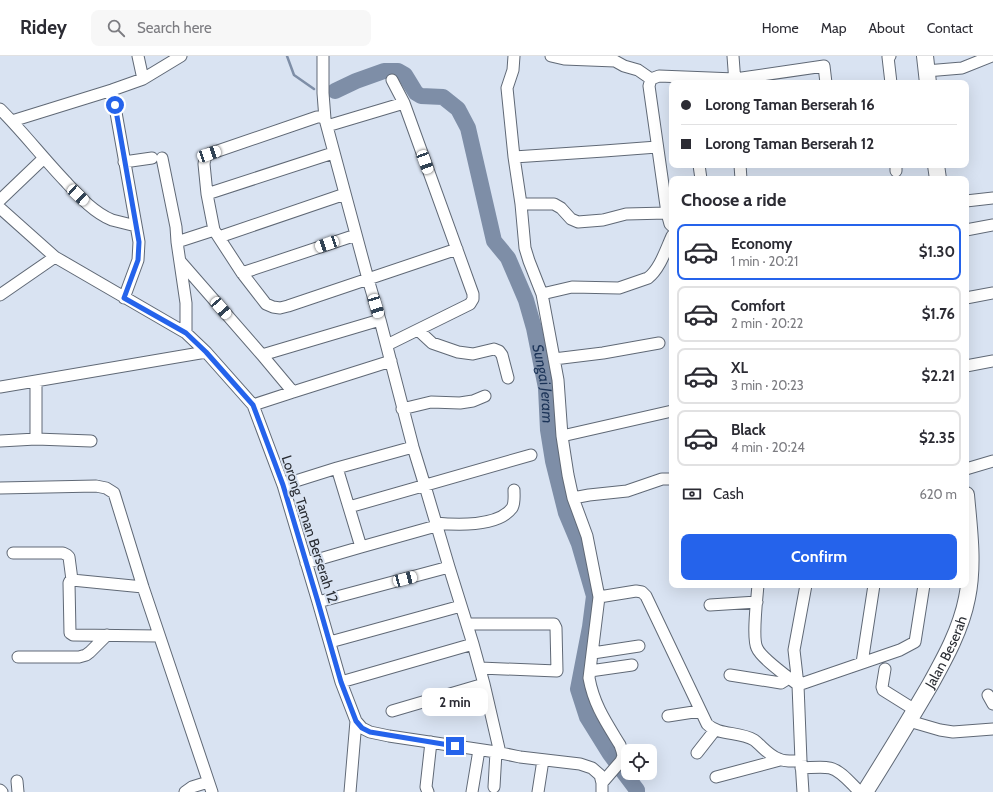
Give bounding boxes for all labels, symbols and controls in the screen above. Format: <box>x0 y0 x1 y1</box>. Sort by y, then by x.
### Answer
search box <box>91 10 371 46</box>
text: Ridey <box>20 16 67 39</box>
icon: search <box>105 17 127 39</box>
text: Search here <box>137 19 212 37</box>
text: Home <box>762 19 799 37</box>
text: Map <box>821 19 846 37</box>
text: About <box>868 19 905 37</box>
text: Contact <box>927 19 973 37</box>
route start <box>106 96 124 114</box>
text: Lorong Taman Berserah 16 <box>705 96 875 114</box>
text: Lorong Taman Berserah 12 <box>705 135 874 153</box>
car <box>196 144 222 164</box>
car <box>415 149 435 175</box>
car <box>65 182 91 208</box>
text: Choose a ride <box>681 189 786 211</box>
car <box>314 234 340 254</box>
icon: car <box>683 234 719 270</box>
text: Economy <box>731 235 792 253</box>
text: $1.30 <box>919 243 955 261</box>
text: 1 min · 20:21 <box>731 253 798 269</box>
car <box>367 293 385 319</box>
car <box>209 295 233 321</box>
icon: car <box>683 296 719 332</box>
text: Comfort <box>731 297 785 315</box>
text: $1.76 <box>922 305 955 323</box>
text: 2 min · 20:22 <box>731 315 803 331</box>
water label: Sungai Jeram <box>528 343 557 424</box>
icon: car <box>683 358 719 394</box>
text: XL <box>731 359 748 377</box>
text: $2.21 <box>922 367 955 385</box>
text: 3 min · 20:23 <box>731 377 804 393</box>
icon: car <box>683 420 719 456</box>
text: Black <box>731 421 766 439</box>
text: $2.35 <box>919 429 955 447</box>
text: 4 min · 20:24 <box>731 439 805 455</box>
street label: Lorong Taman Berserah 12 <box>278 453 342 605</box>
icon: cash <box>681 483 703 505</box>
text: Cash <box>713 485 744 503</box>
text: 620 m <box>919 486 957 502</box>
button: Confirm <box>681 534 957 580</box>
car <box>392 570 418 588</box>
street label: Jalan Beserah <box>921 613 971 692</box>
callout: 2 min <box>422 688 488 716</box>
text: 2 min <box>439 694 471 710</box>
route end <box>446 737 464 755</box>
map controls <box>621 744 657 780</box>
button: locate <box>621 744 657 780</box>

